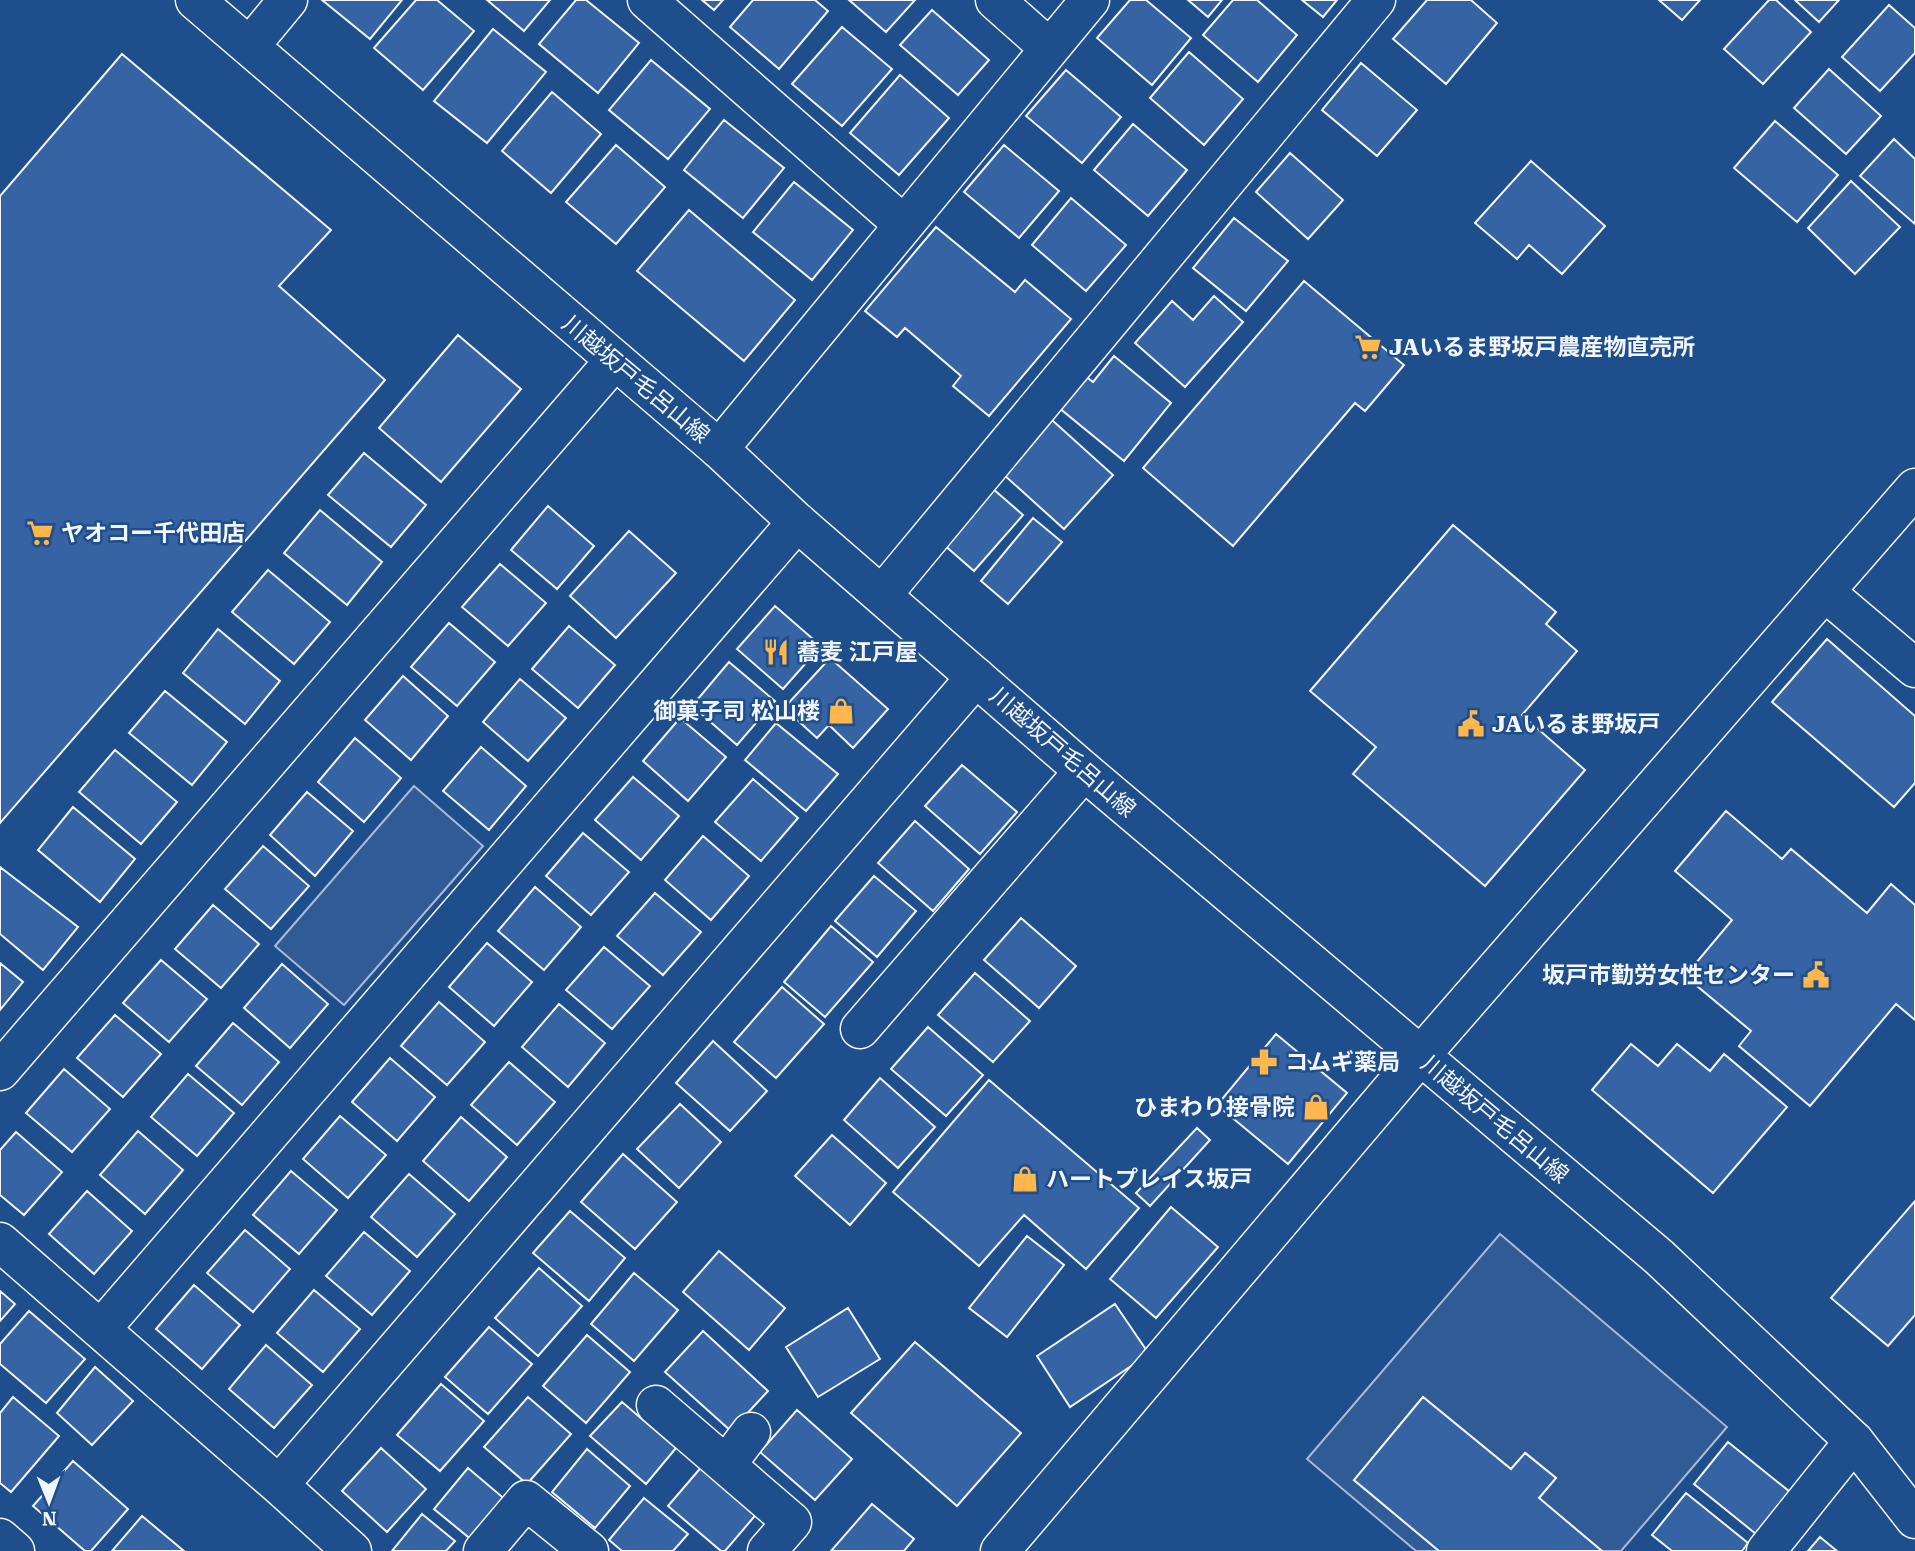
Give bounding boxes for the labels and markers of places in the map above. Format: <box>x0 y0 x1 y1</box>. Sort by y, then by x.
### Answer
supermarket icon: JAいるま野坂戸農産物直売所 <box>1353 332 1383 362</box>
place label: JAいるま野坂戸農産物直売所 <box>1389 334 1695 361</box>
supermarket icon: ヤオコー千代田店 <box>25 518 55 548</box>
place label: ヤオコー千代田店 <box>61 520 245 547</box>
restaurant icon: 蕎麦 江戸屋 <box>761 637 791 667</box>
place label: 蕎麦 江戸屋 <box>797 639 918 666</box>
shop icon: 御菓子司 松山楼 <box>826 696 856 726</box>
place label: 御菓子司 松山楼 <box>653 698 820 725</box>
public building icon: JAいるま野坂戸 <box>1456 709 1486 739</box>
place label: JAいるま野坂戸 <box>1492 711 1660 738</box>
public building icon: 坂戸市勤労女性センター <box>1801 960 1831 990</box>
place label: 坂戸市勤労女性センター <box>1542 962 1795 989</box>
pharmacy icon: コムギ薬局 <box>1249 1047 1279 1077</box>
place label: コムギ薬局 <box>1285 1049 1400 1076</box>
shop icon: ひまわり接骨院 <box>1301 1092 1331 1122</box>
place label: ひまわり接骨院 <box>1134 1094 1295 1121</box>
shop icon: ハートプレイス坂戸 <box>1010 1164 1040 1194</box>
place label: ハートプレイス坂戸 <box>1046 1166 1252 1193</box>

